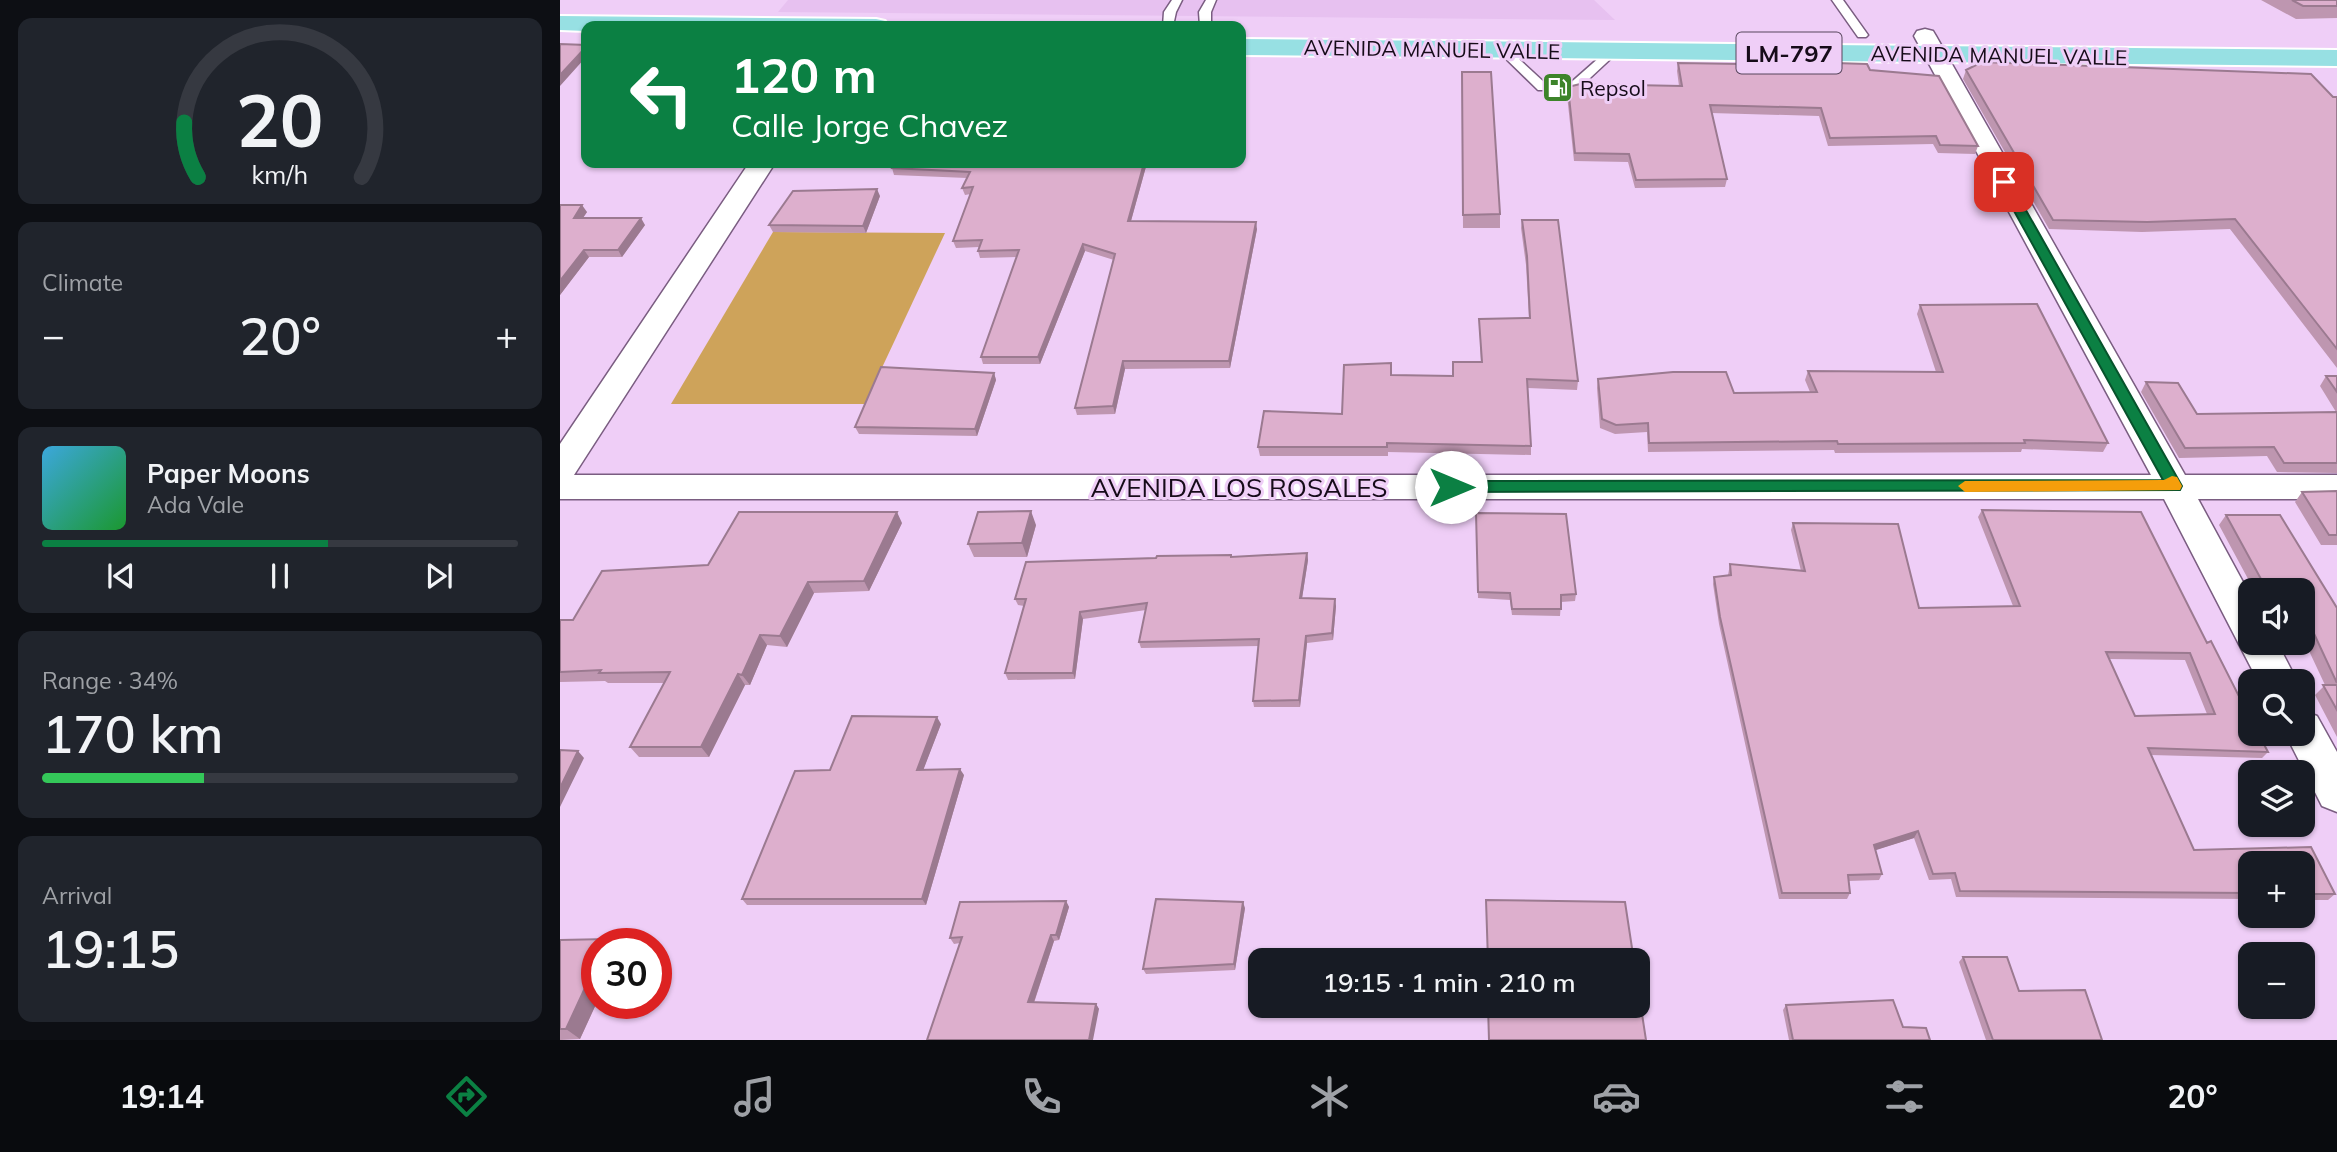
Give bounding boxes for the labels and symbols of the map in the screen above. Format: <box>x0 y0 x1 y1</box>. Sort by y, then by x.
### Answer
road number: LM-797 <box>1736 32 1842 74</box>
street label: AVENIDA MANUEL VALLE <box>1303 34 1561 64</box>
street label: AVENIDA MANUEL VALLE <box>1870 40 2128 70</box>
fuel station icon: Repsol <box>1540 71 1574 105</box>
place label: Repsol <box>1580 75 1646 101</box>
pin <box>1974 152 2034 212</box>
position arrow <box>1414 450 1488 524</box>
street label: AVENIDA LOS ROSALES <box>1090 471 1388 504</box>
speed limit sign: 30 <box>581 928 672 1019</box>

